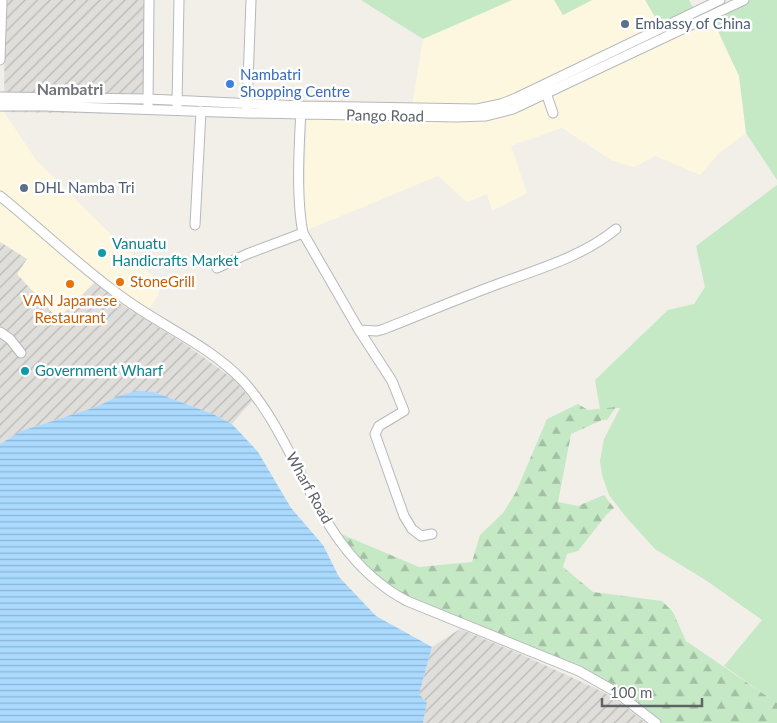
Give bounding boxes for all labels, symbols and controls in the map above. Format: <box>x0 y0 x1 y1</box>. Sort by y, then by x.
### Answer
place label: Embassy of China <box>635 14 751 32</box>
marker: Embassy of China <box>619 18 631 30</box>
place label: Nambatri Shopping Centre <box>240 65 350 100</box>
marker: Nambatri Shopping Centre <box>224 78 236 90</box>
district label: Nambatri <box>37 79 103 98</box>
street label: Pango Road <box>346 105 424 125</box>
place label: DHL Namba Tri <box>34 178 134 196</box>
marker: DHL Namba Tri <box>18 182 30 194</box>
place label: Vanuatu Handicrafts Market <box>112 234 239 269</box>
marker: Vanuatu Handicrafts Market <box>96 247 108 259</box>
place label: StoneGrill <box>130 272 195 290</box>
marker: StoneGrill <box>114 276 126 288</box>
marker: VAN Japanese Restaurant <box>64 278 76 290</box>
place label: VAN Japanese Restaurant <box>23 291 117 326</box>
place label: Government Wharf <box>35 361 164 379</box>
marker: Government Wharf <box>19 365 31 377</box>
street label: Wharf Road <box>283 449 337 526</box>
scale bar <box>602 676 702 708</box>
text: 100 m <box>610 683 652 701</box>

